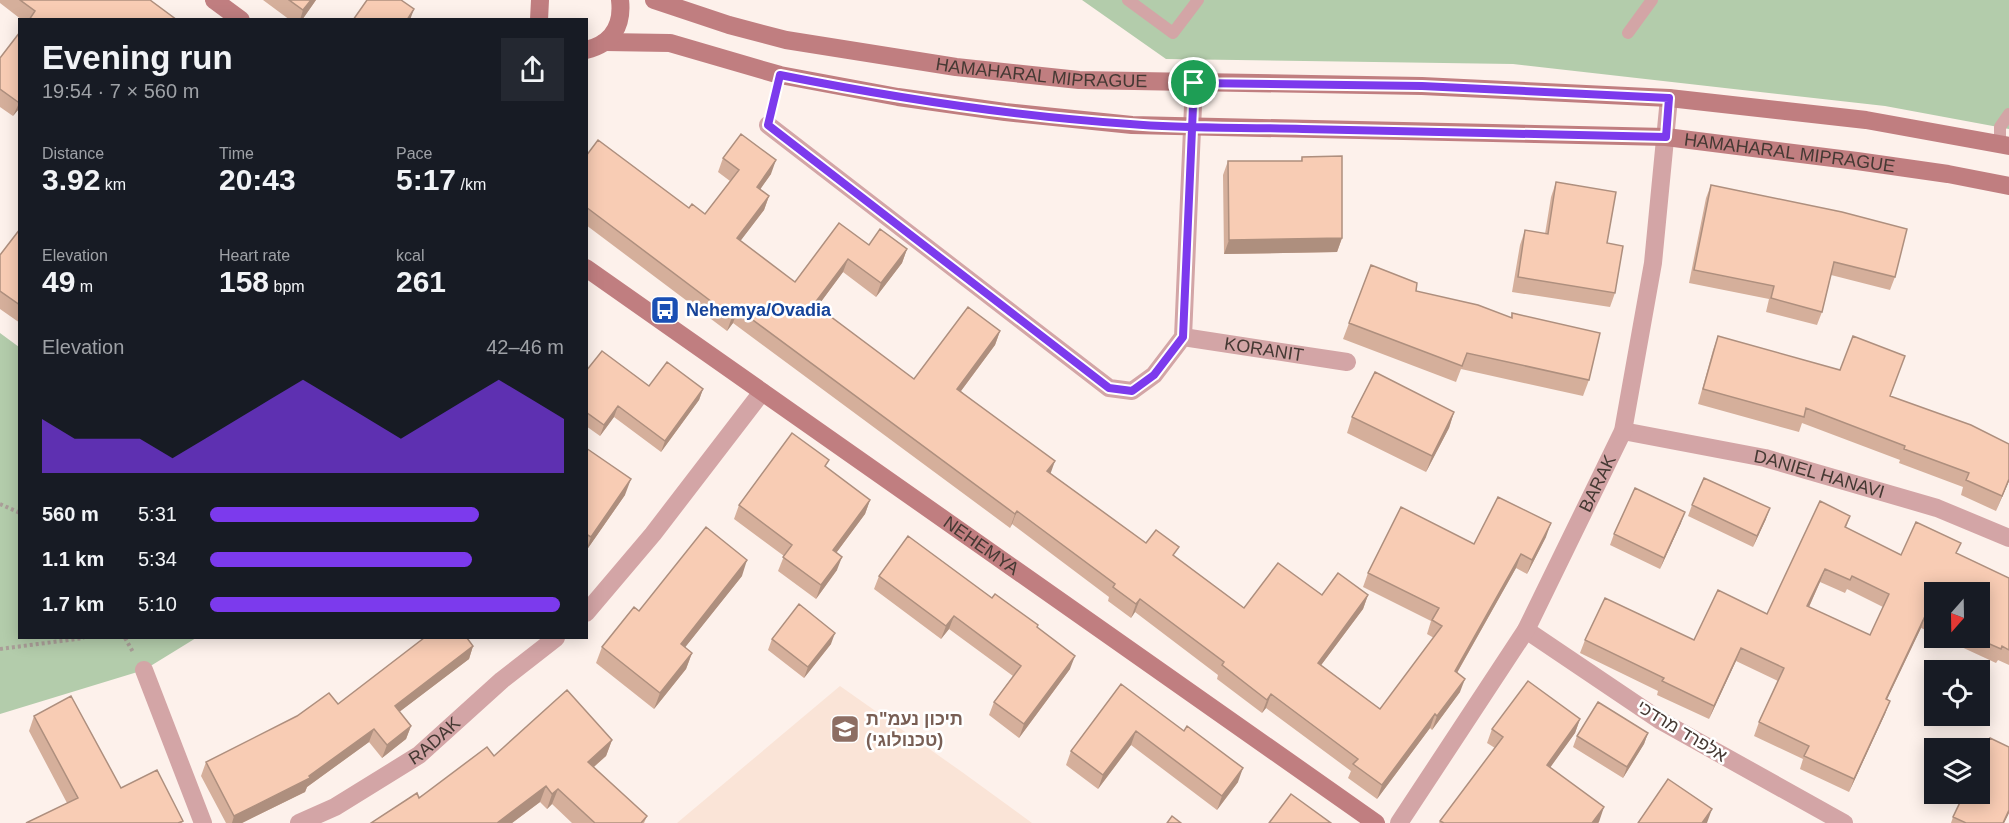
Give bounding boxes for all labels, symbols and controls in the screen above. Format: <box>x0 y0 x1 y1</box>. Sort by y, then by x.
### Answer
button: share <box>501 38 564 101</box>
text: Evening run <box>42 39 233 76</box>
street label: HAMAHARAL MIPRAGUE <box>934 54 1148 91</box>
pin <box>1168 57 1219 108</box>
icon: arrive <box>1177 66 1210 99</box>
text: 19:54 · 7 × 560 m <box>42 80 199 102</box>
street label: HAMAHARAL MIPRAGUE <box>1683 129 1896 176</box>
text: Distance <box>42 145 104 162</box>
text: Time <box>219 145 254 162</box>
text: Pace <box>396 145 432 162</box>
text: 3.92 <box>42 163 100 196</box>
text: 20:43 <box>219 163 296 196</box>
text: 5:17 <box>396 163 456 196</box>
text: km <box>100 176 126 193</box>
text: /km <box>456 176 486 193</box>
text: Elevation <box>42 247 108 264</box>
text: Heart rate <box>219 247 290 264</box>
text: kcal <box>396 247 424 264</box>
text: 49 <box>42 265 75 298</box>
text: 158 <box>219 265 269 298</box>
text: 261 <box>396 265 446 298</box>
text: m <box>75 278 93 295</box>
text: bpm <box>269 278 305 295</box>
bus stop icon: Nehemya/Ovadia <box>649 294 681 326</box>
place label: Nehemya/Ovadia <box>686 300 832 320</box>
street label: KORANIT <box>1223 333 1305 365</box>
text: Elevation <box>42 336 124 358</box>
text: 42–46 m <box>486 336 564 358</box>
street label: DANIEL HANAVI <box>1752 446 1887 502</box>
street label: BARAK <box>1575 452 1620 515</box>
text: 560 m <box>42 503 99 525</box>
text: 5:31 <box>138 503 177 525</box>
street label: NEHEMYA <box>940 512 1023 579</box>
text: 1.1 km <box>42 548 104 570</box>
text: 5:34 <box>138 548 177 570</box>
north arrow <box>1924 582 1990 648</box>
map controls <box>1924 582 1990 804</box>
text: 1.7 km <box>42 593 104 615</box>
text: 5:10 <box>138 593 177 615</box>
button: locate <box>1924 660 1990 726</box>
street label: אלפרד מרדכי <box>1633 696 1731 766</box>
place label: תיכון נעמ"ת (טכנולוגי) <box>866 709 963 750</box>
street label: RADAK <box>405 713 464 769</box>
school or university icon: תיכון נעמ"ת (טכנולוגי) <box>829 713 861 745</box>
button: layers <box>1924 738 1990 804</box>

